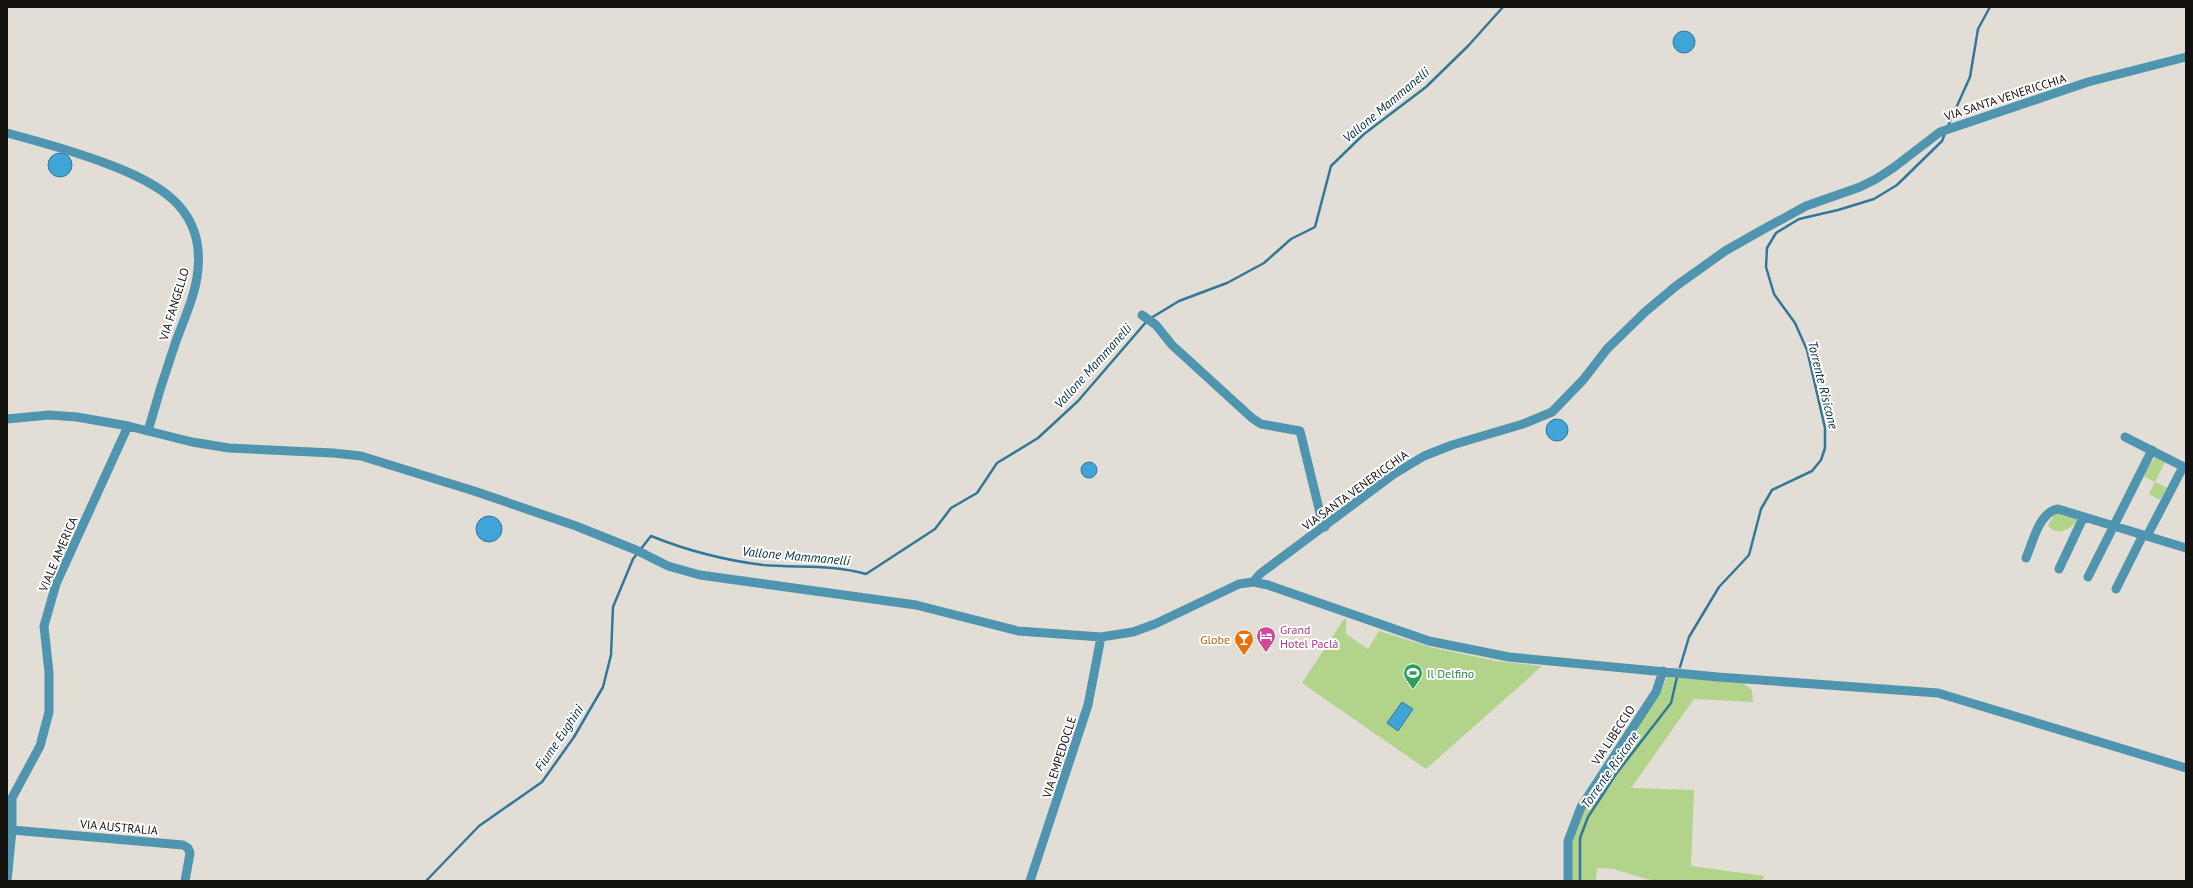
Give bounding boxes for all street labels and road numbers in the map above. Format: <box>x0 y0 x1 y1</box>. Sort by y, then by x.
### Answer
street label: VIA SANTA VENERICCHIA <box>1941 70 2068 124</box>
street label: VIA FANGELLO <box>156 266 192 343</box>
street label: VIA SANTA VENERICCHIA <box>1298 447 1411 534</box>
street label: VIALE AMERICA <box>35 514 81 595</box>
street label: VIA LIBECCIO <box>1588 702 1638 769</box>
street label: VIA EMPEDOCLE <box>1038 714 1079 801</box>
street label: VIA AUSTRALIA <box>78 816 159 838</box>

